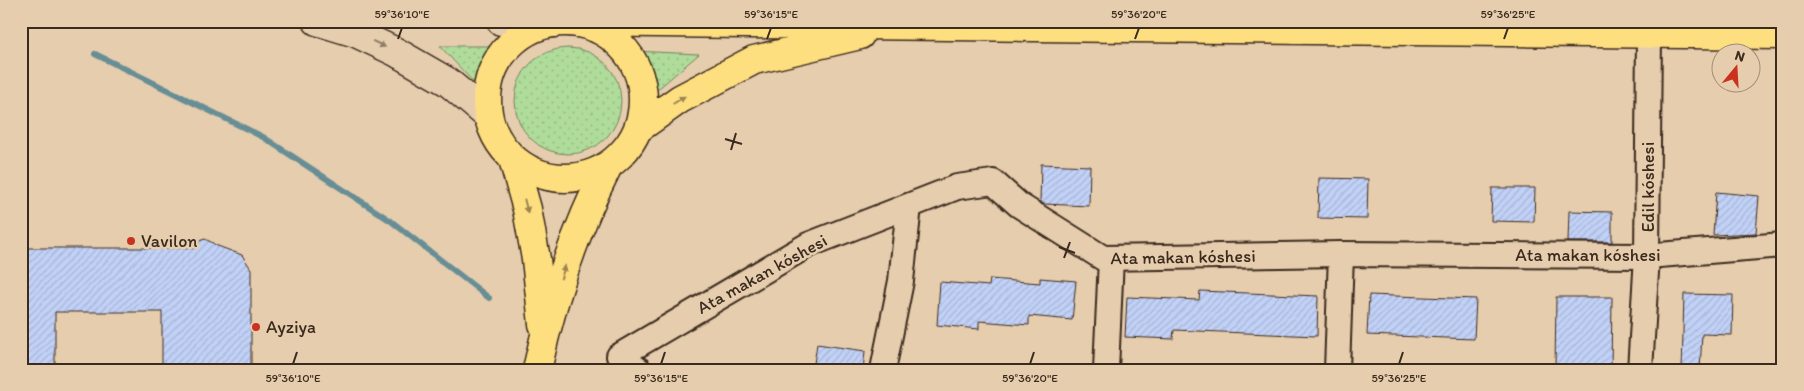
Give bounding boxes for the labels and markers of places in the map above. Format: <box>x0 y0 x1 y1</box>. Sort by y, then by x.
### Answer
place label: Vavilon <box>141 230 198 252</box>
marker: Vavilon <box>125 235 137 247</box>
place label: Ayziya <box>266 316 316 338</box>
marker: Ayziya <box>250 321 262 333</box>

